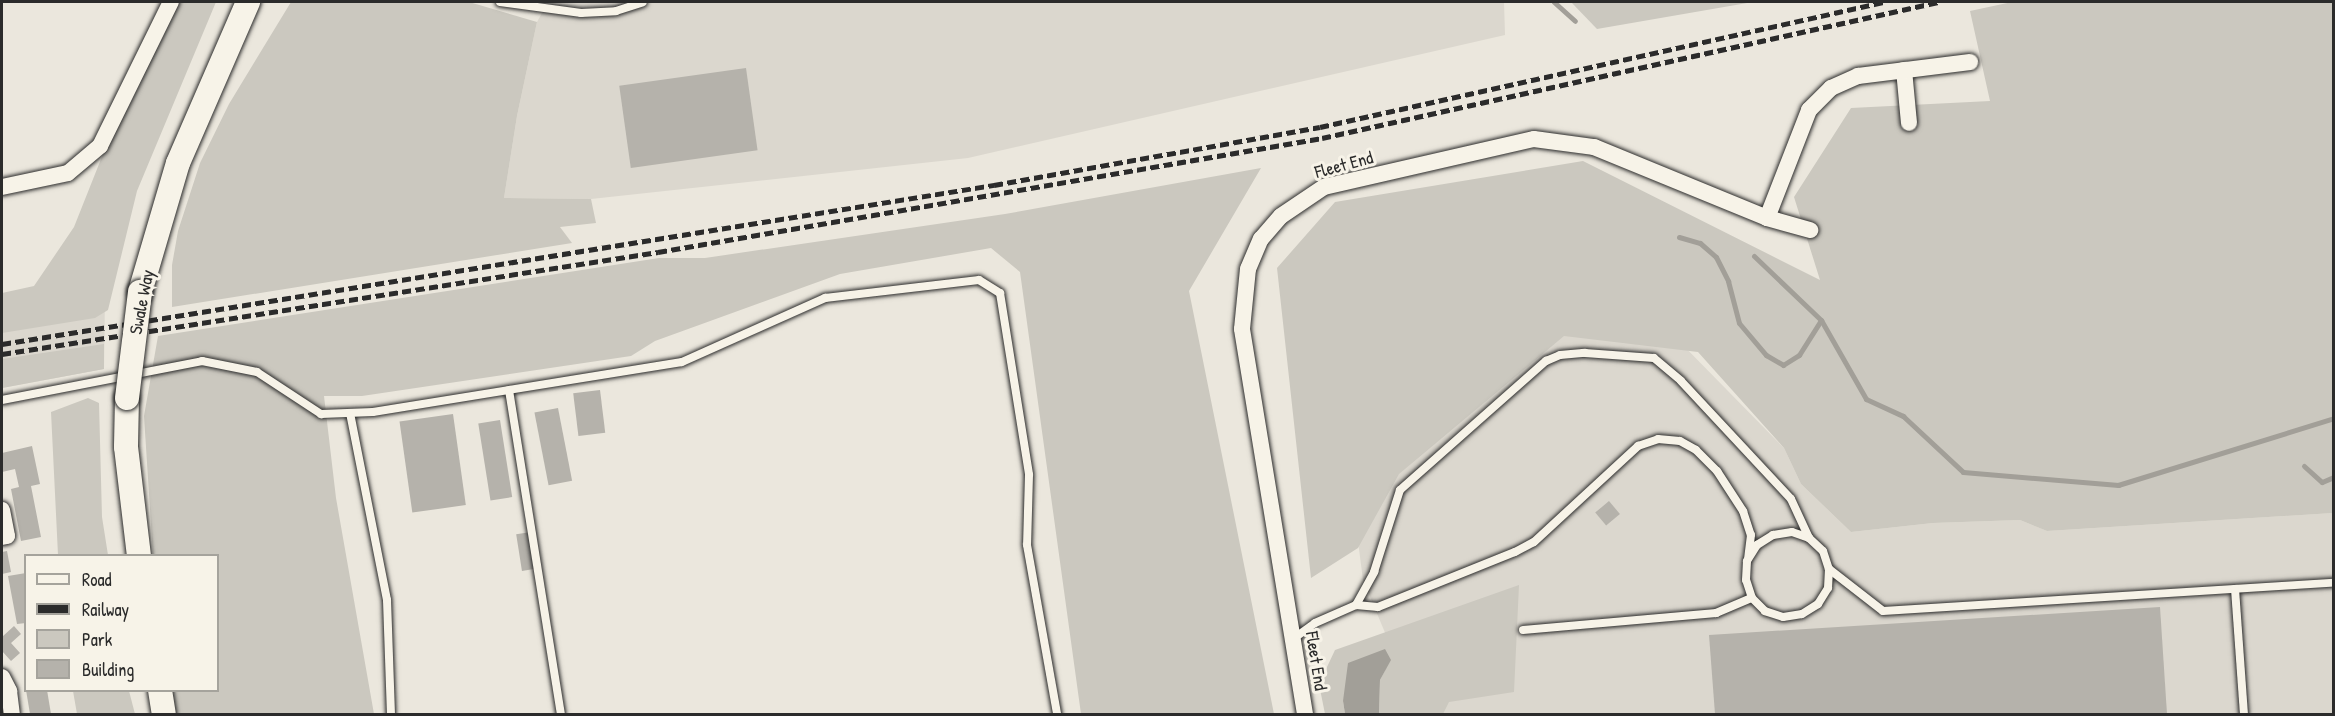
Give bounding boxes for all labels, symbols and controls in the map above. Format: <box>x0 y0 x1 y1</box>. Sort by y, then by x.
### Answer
street label: Fleet End <box>1313 147 1375 183</box>
street label: Swale Way <box>125 268 159 336</box>
legend <box>24 554 219 692</box>
text: Road <box>82 567 112 592</box>
text: Railway <box>82 597 129 622</box>
text: Park <box>82 627 112 652</box>
street label: Fleet End <box>1301 630 1331 692</box>
text: Building <box>82 657 134 682</box>

